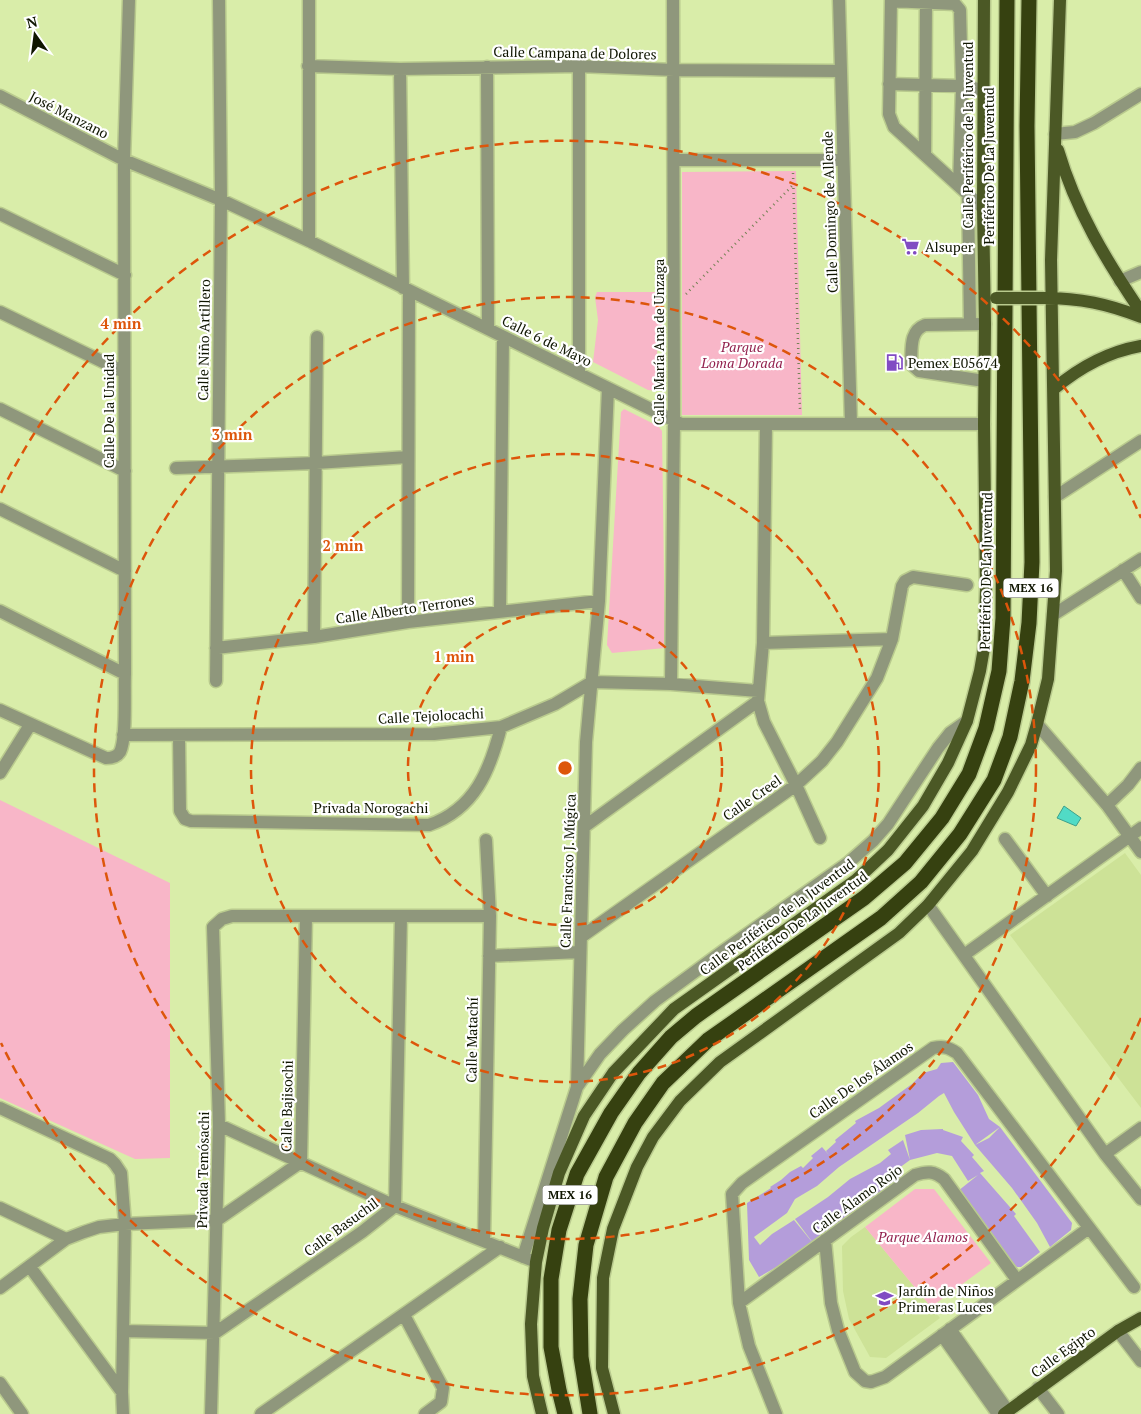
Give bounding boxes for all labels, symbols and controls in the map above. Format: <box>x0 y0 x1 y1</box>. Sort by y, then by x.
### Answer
north arrow <box>10 10 60 60</box>
text: N <box>24 11 40 32</box>
street label: Calle Periférico de la Juventud <box>958 41 977 229</box>
street label: Calle Campana de Dolores <box>493 42 657 63</box>
street label: José Manzano <box>26 86 112 143</box>
street label: Periférico De La Juventud <box>979 87 998 245</box>
street label: Calle Domingo de Allende <box>817 131 842 293</box>
supermarket icon: Alsuper <box>901 237 921 257</box>
place label: Alsuper <box>925 237 974 256</box>
street label: Calle María Ana de Unzaga <box>649 259 668 425</box>
street label: Calle Niño Artillero <box>193 279 214 401</box>
street label: Calle 6 de Mayo <box>499 311 596 371</box>
text: 4 min <box>100 313 142 333</box>
park label: Parque Loma Dorada <box>700 337 783 372</box>
fuel station icon: Pemex E05674 <box>884 353 904 373</box>
place label: Pemex E05674 <box>908 353 999 372</box>
street label: Calle De la Unidad <box>99 354 118 468</box>
text: 3 min <box>211 424 253 444</box>
street label: Periférico De La Juventud <box>975 492 996 650</box>
text: 2 min <box>322 535 364 555</box>
road number: MEX 16 <box>1004 578 1058 598</box>
street label: Calle Alberto Terrones <box>334 589 475 628</box>
text: 1 min <box>433 646 475 666</box>
street label: Calle Tejolocachi <box>378 703 484 728</box>
centre of rings <box>556 759 574 777</box>
street label: Calle Creel <box>719 770 785 825</box>
street label: Calle Francisco J. Múgica <box>555 793 580 948</box>
street label: Privada Norogachi <box>314 798 428 817</box>
street label: Calle Periférico de la Juventud <box>695 854 858 979</box>
street label: Periférico De La Juventud <box>732 866 871 975</box>
street label: Calle Matachí <box>461 996 482 1083</box>
street label: Calle De los Álamos <box>805 1036 917 1123</box>
street label: Calle Bajisochi <box>276 1060 297 1152</box>
street label: Privada Temósachi <box>192 1111 213 1229</box>
street label: Calle Álamo Rojo <box>808 1159 906 1238</box>
road number: MEX 16 <box>542 1186 598 1204</box>
street label: Calle Basuchil <box>300 1193 382 1260</box>
park label: Parque Alamos <box>877 1227 968 1246</box>
place label: Jardín de Niños Primeras Luces <box>898 1281 994 1316</box>
school or university icon: Jardín de Niños Primeras Luces <box>874 1289 894 1309</box>
street label: Calle Egipto <box>1027 1322 1099 1381</box>

